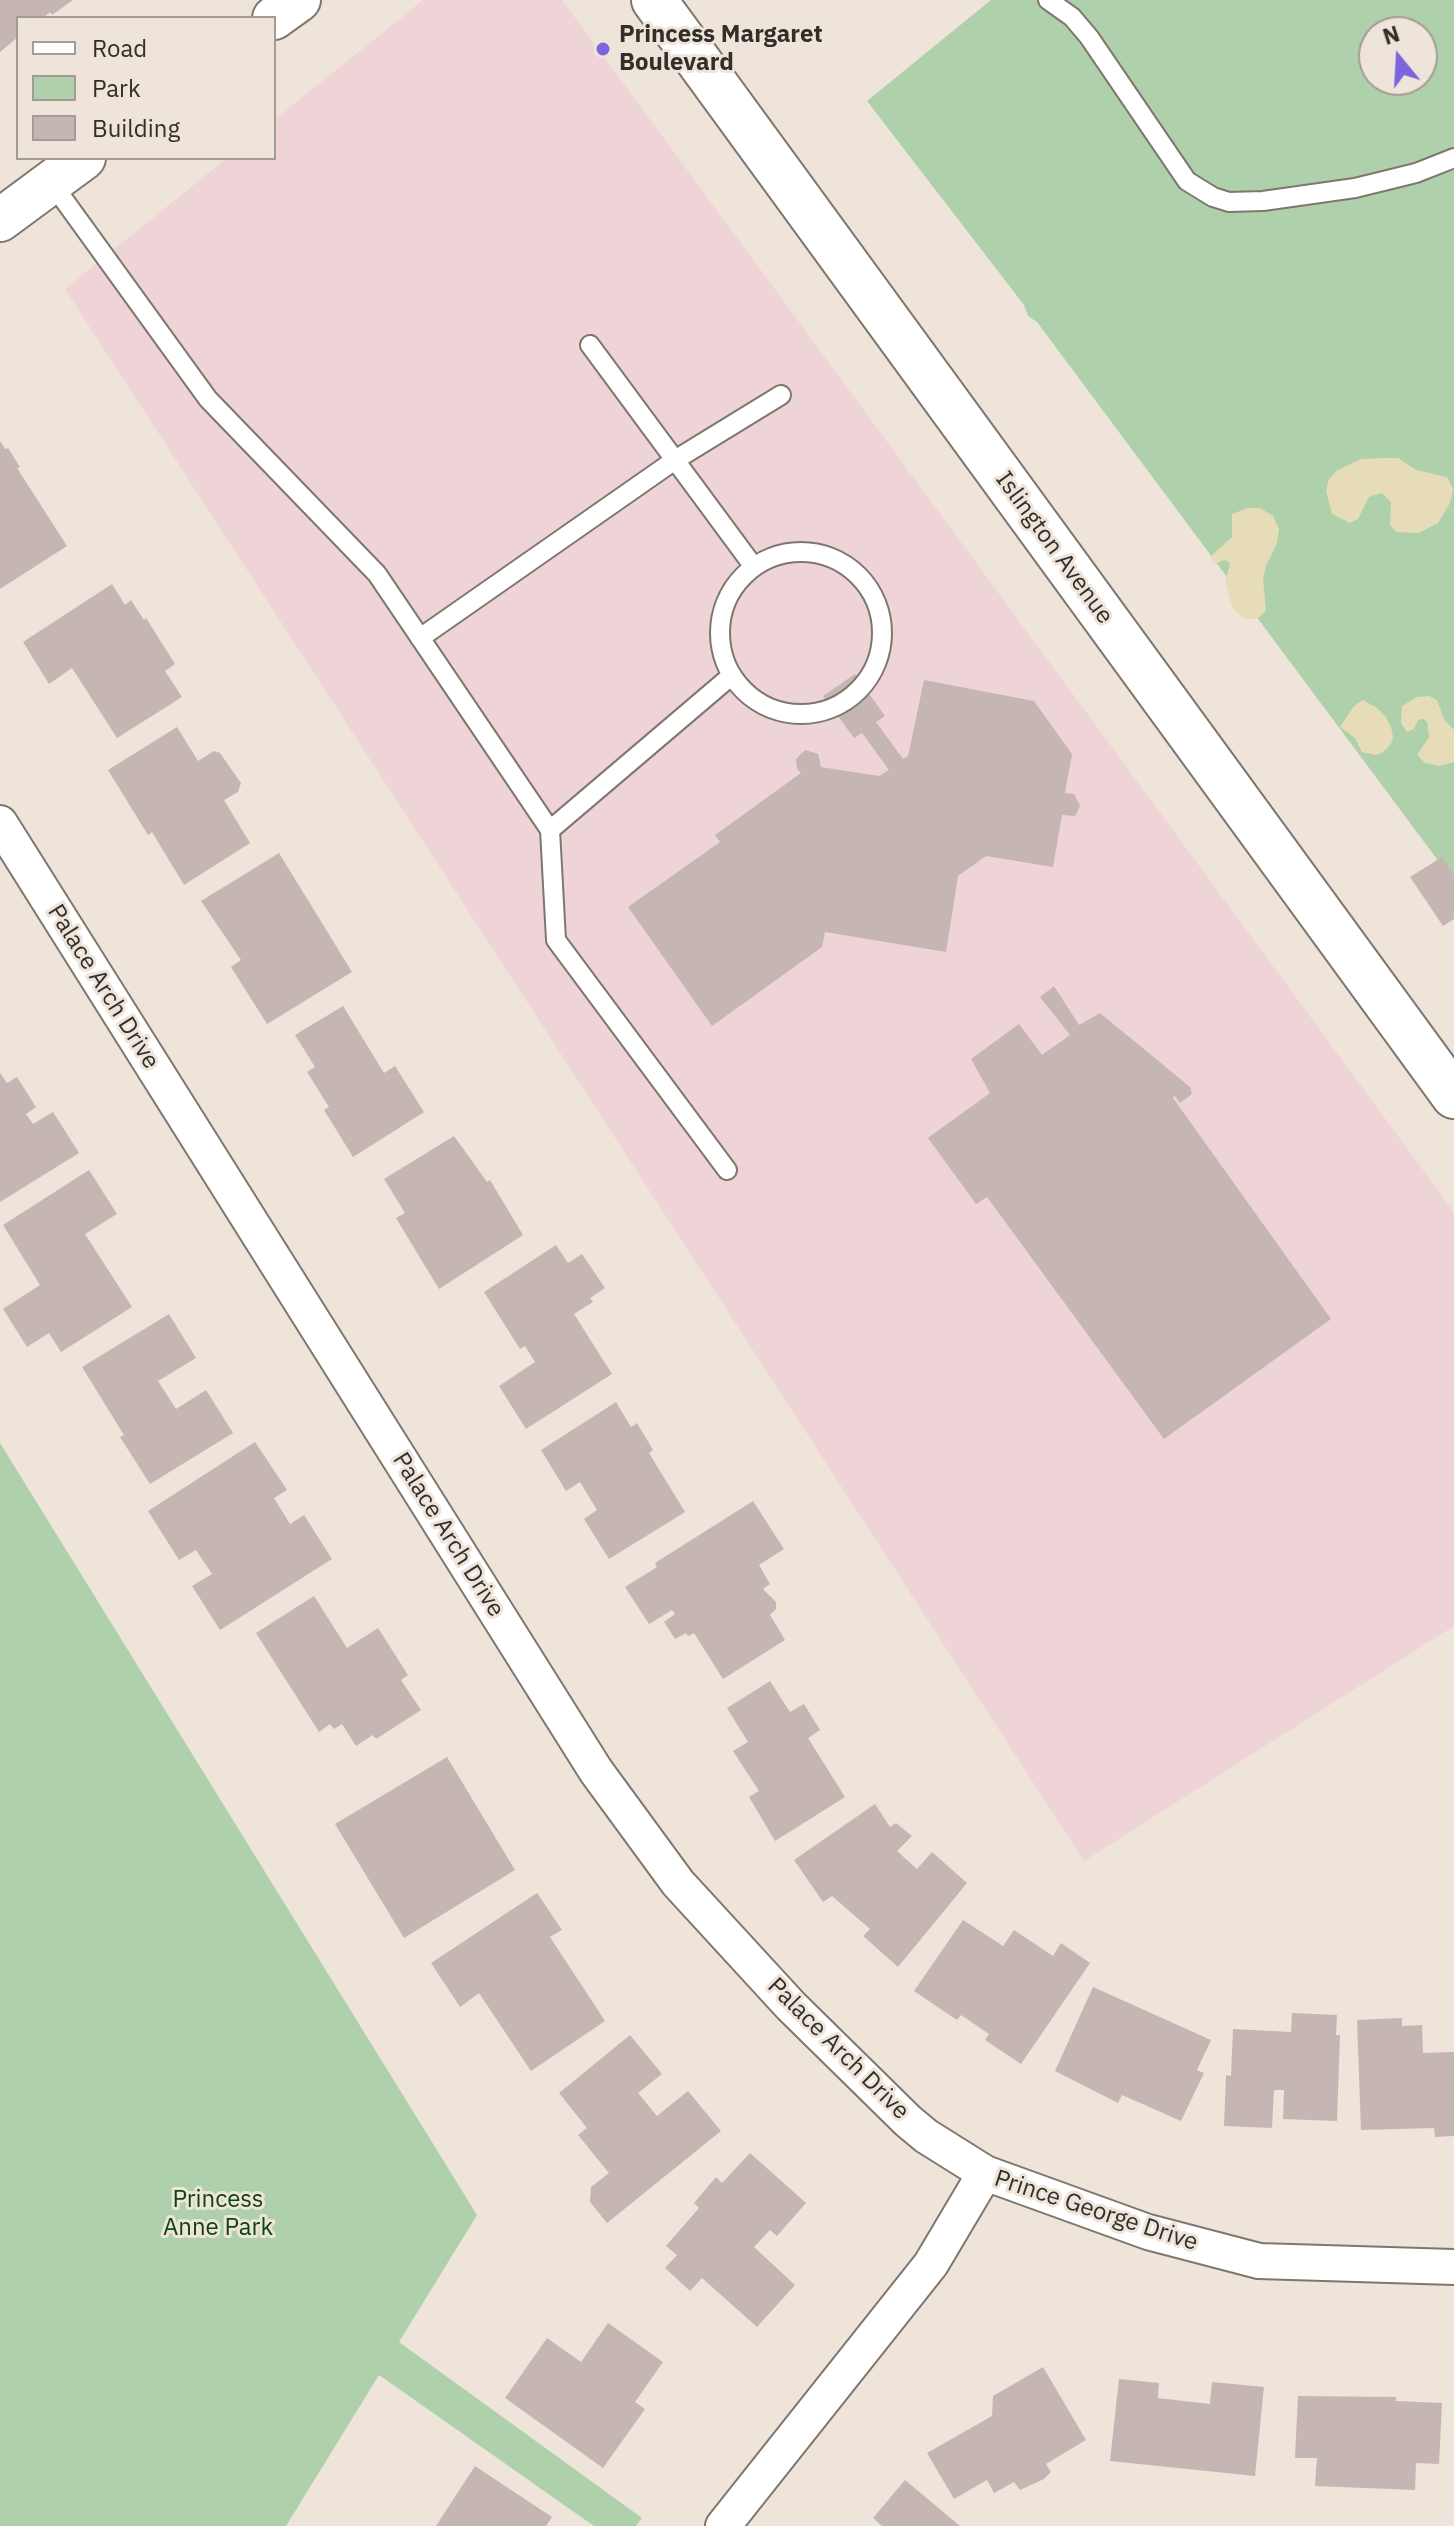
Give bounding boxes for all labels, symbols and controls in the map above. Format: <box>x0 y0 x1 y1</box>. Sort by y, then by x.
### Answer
legend <box>16 16 276 160</box>
north arrow <box>1358 16 1438 96</box>
text: N <box>1379 18 1403 51</box>
place label: Princess Margaret Boulevard <box>619 21 823 77</box>
text: Road <box>92 32 147 64</box>
marker: Princess Margaret Boulevard <box>594 40 612 58</box>
text: Park <box>92 72 141 104</box>
text: Building <box>92 112 180 144</box>
street label: Islington Avenue <box>989 466 1119 630</box>
street label: Palace Arch Drive <box>41 899 165 1075</box>
street label: Palace Arch Drive <box>386 1447 510 1623</box>
street label: Palace Arch Drive <box>761 1972 915 2126</box>
street label: Prince George Drive <box>991 2165 1201 2257</box>
park label: Princess Anne Park <box>163 2186 273 2242</box>

